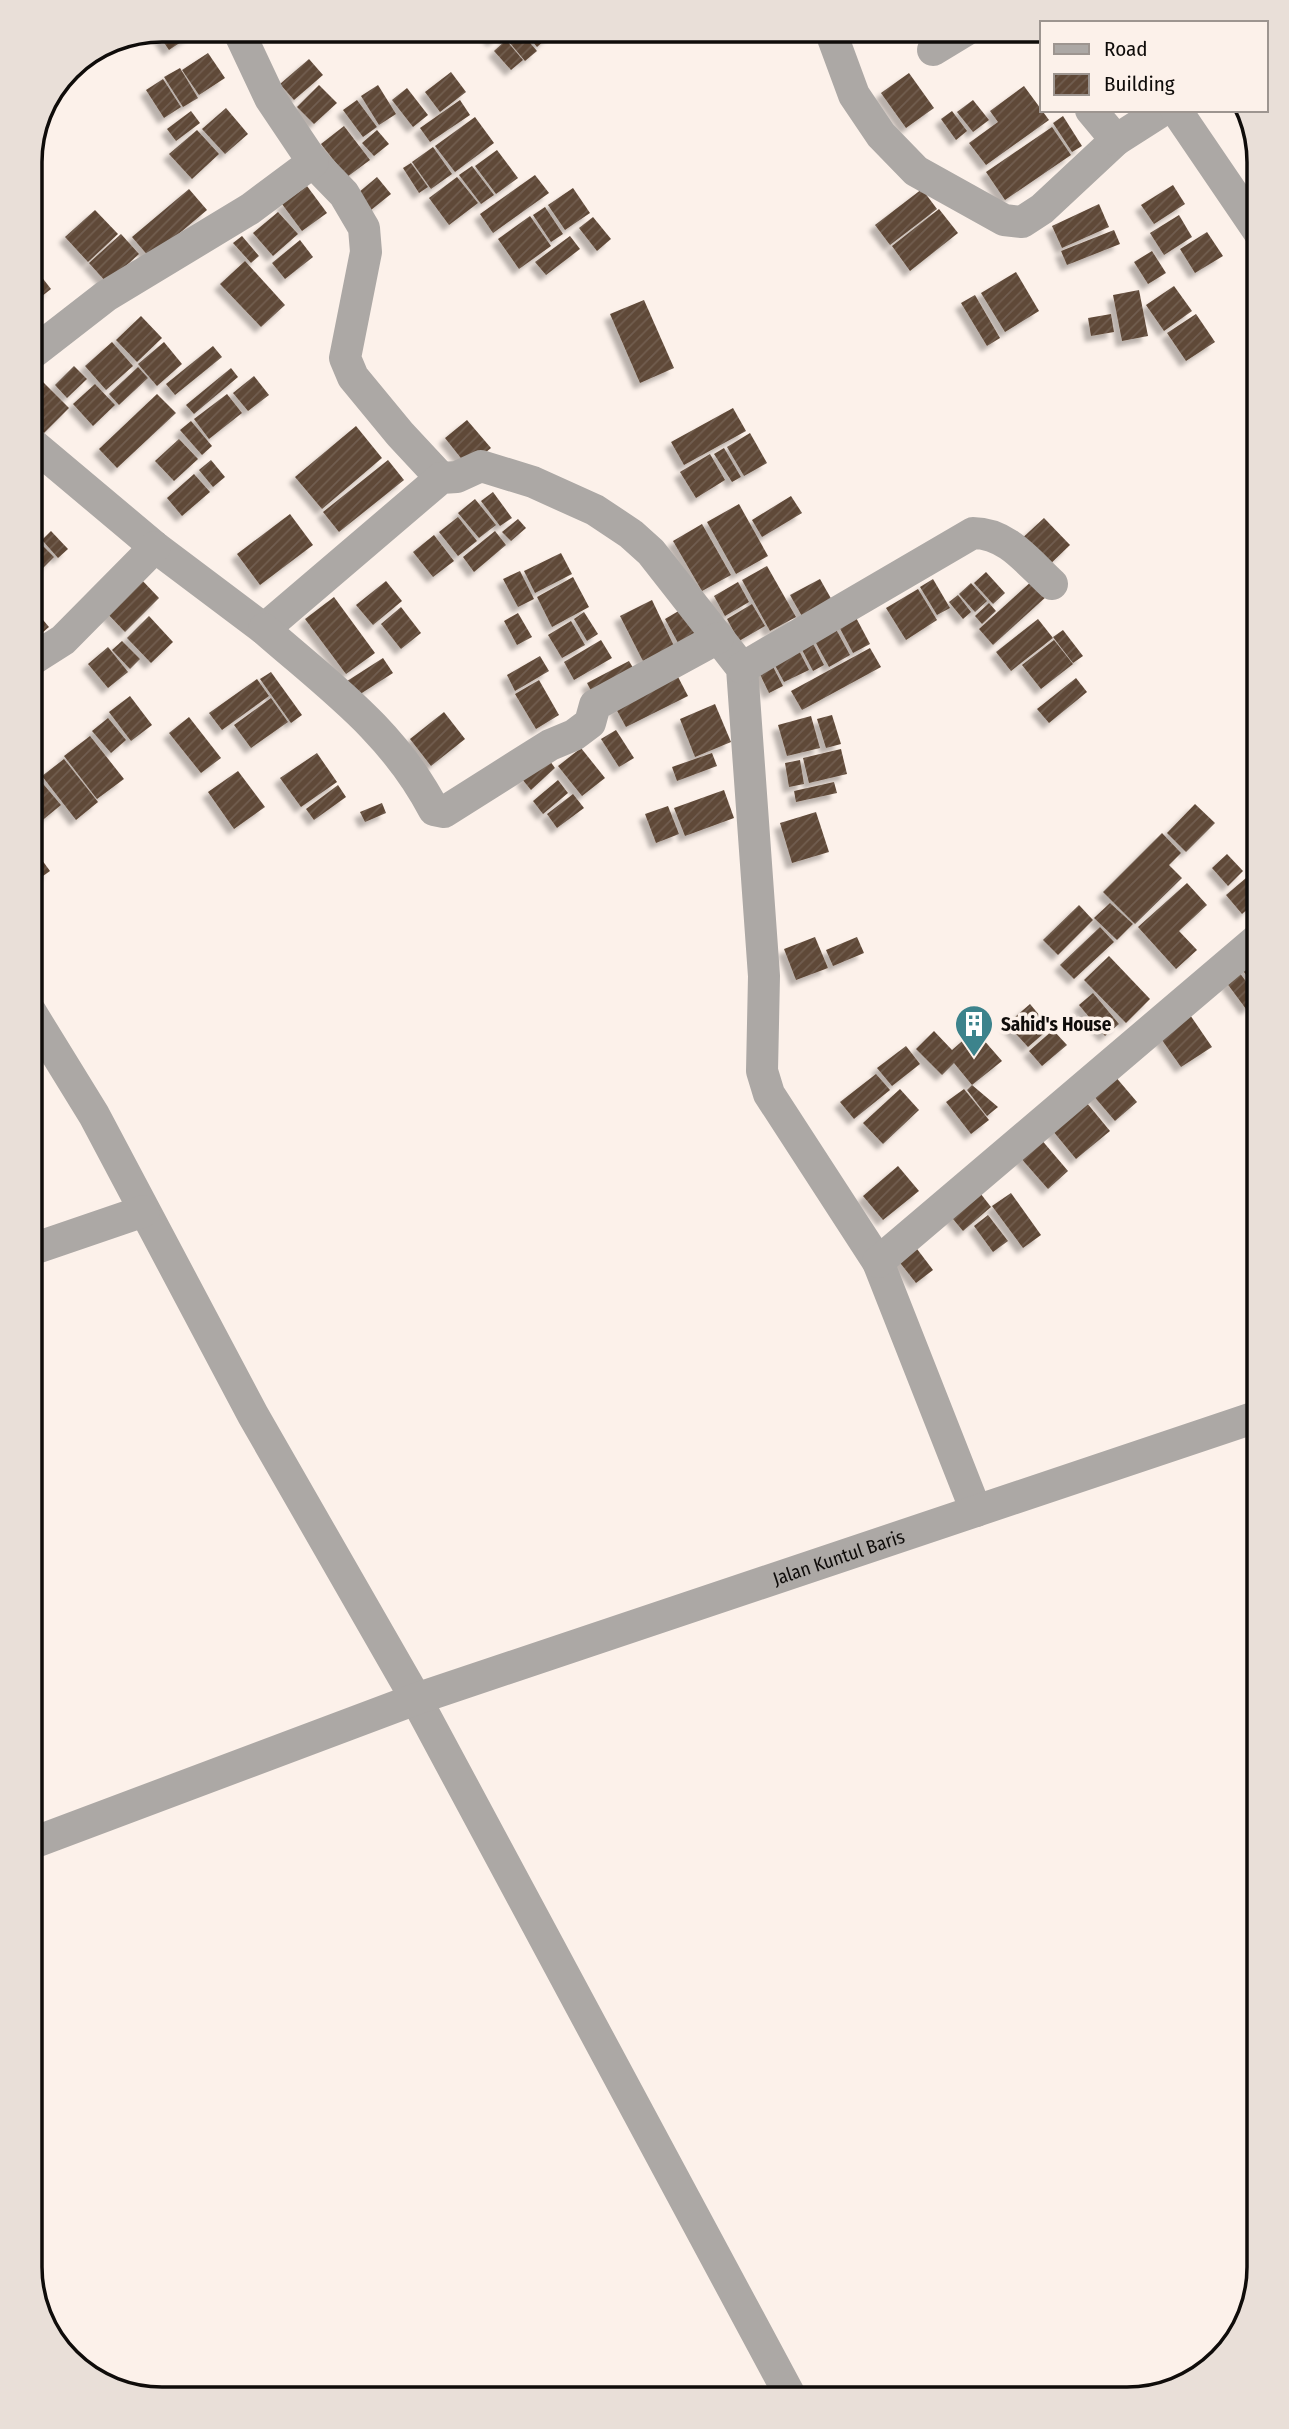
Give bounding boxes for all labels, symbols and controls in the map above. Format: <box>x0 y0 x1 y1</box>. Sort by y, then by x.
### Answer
legend <box>1040 21 1268 112</box>
text: Road <box>1104 36 1148 62</box>
text: Building <box>1104 71 1175 97</box>
building icon: Sahid's House <box>953 1003 995 1058</box>
place label: Sahid's House <box>1001 1013 1112 1036</box>
street label: Jalan Kuntul Baris <box>770 1524 907 1590</box>

